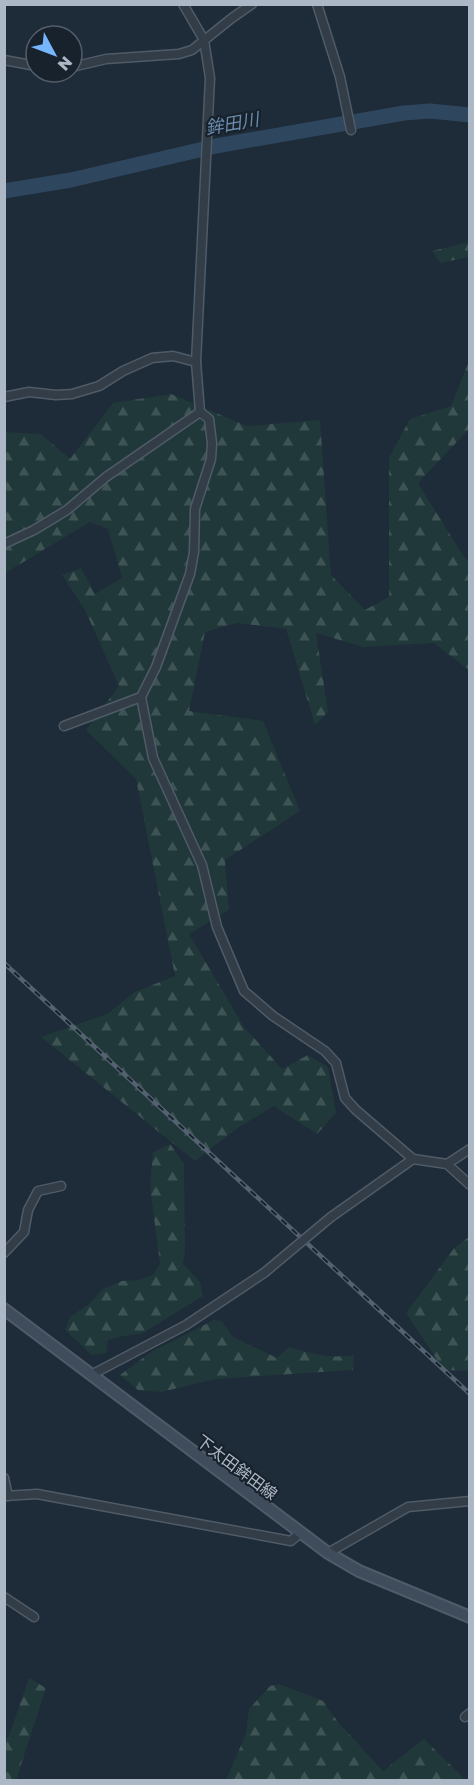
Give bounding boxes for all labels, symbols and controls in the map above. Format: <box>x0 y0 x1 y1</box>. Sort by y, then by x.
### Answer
north arrow <box>24 24 84 84</box>
text: N <box>54 53 77 75</box>
water label: 鉾田川 <box>203 107 262 139</box>
street label: 下太田鉾田線 <box>193 1430 281 1504</box>

